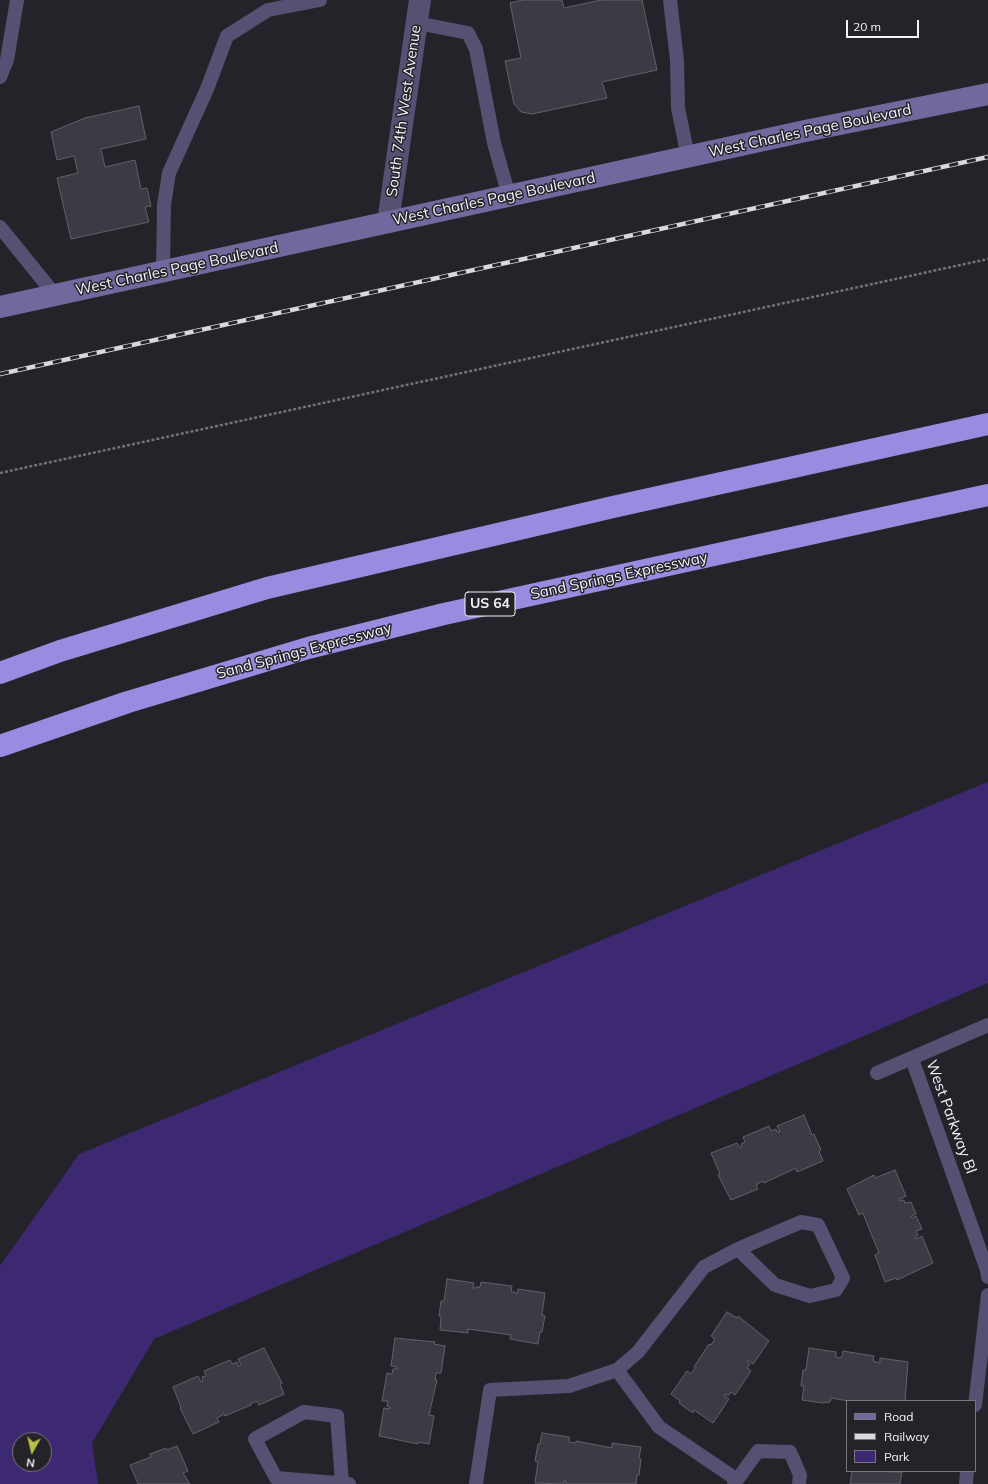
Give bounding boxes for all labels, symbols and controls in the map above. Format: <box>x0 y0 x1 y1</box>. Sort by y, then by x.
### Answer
scale bar <box>848 12 921 38</box>
text: 20 m <box>853 19 881 34</box>
street label: South 74th West Avenue <box>383 24 425 198</box>
street label: West Charles Page Boulevard <box>707 101 913 161</box>
street label: West Charles Page Boulevard <box>391 169 597 229</box>
street label: West Charles Page Boulevard <box>74 239 280 299</box>
street label: Sand Springs Expressway <box>529 548 709 604</box>
road number: US 64 <box>465 592 515 616</box>
street label: Sand Springs Expressway <box>215 619 393 683</box>
street label: West Parkway Bl <box>922 1058 980 1176</box>
legend <box>846 1400 976 1472</box>
text: Road <box>884 1409 913 1424</box>
text: Railway <box>884 1429 929 1444</box>
north arrow <box>12 1432 52 1472</box>
text: Park <box>884 1449 909 1464</box>
text: N <box>25 1455 36 1470</box>

